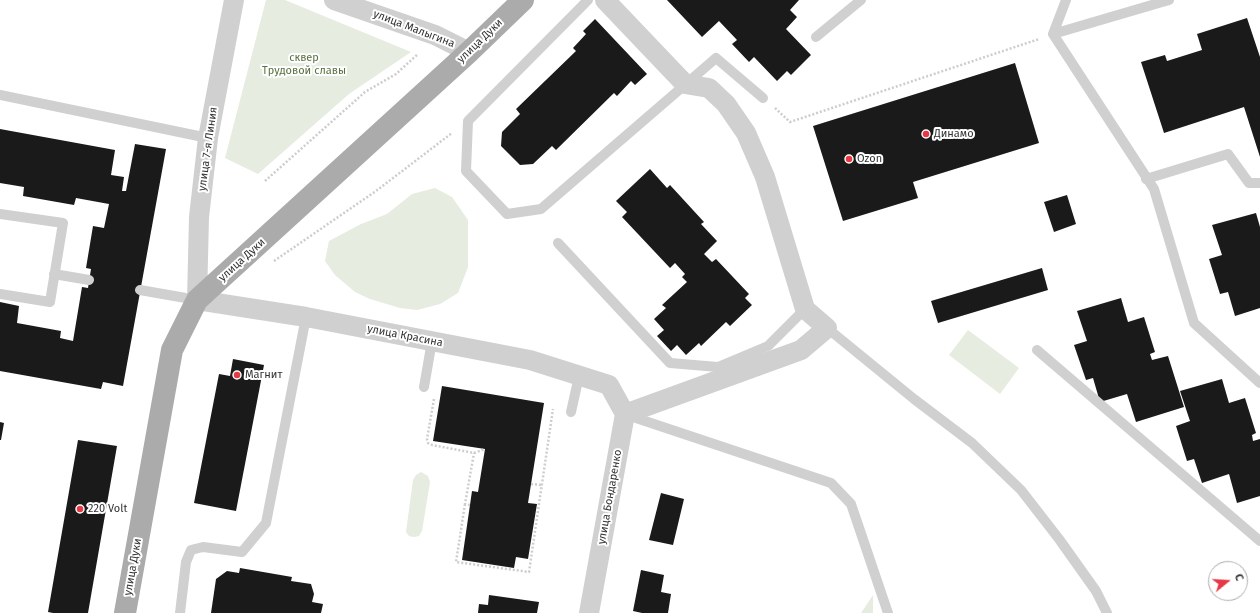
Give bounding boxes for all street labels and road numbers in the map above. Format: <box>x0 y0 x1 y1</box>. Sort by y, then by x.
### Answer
street label: улица Малыгина <box>371 7 457 51</box>
street label: улица Дуки <box>455 16 505 66</box>
street label: улица 7-я Линия <box>196 106 220 192</box>
street label: улица Дуки <box>216 236 268 284</box>
street label: улица Красина <box>366 322 444 350</box>
street label: улица Бондаренко <box>595 449 625 545</box>
street label: улица Дуки <box>121 537 145 597</box>

